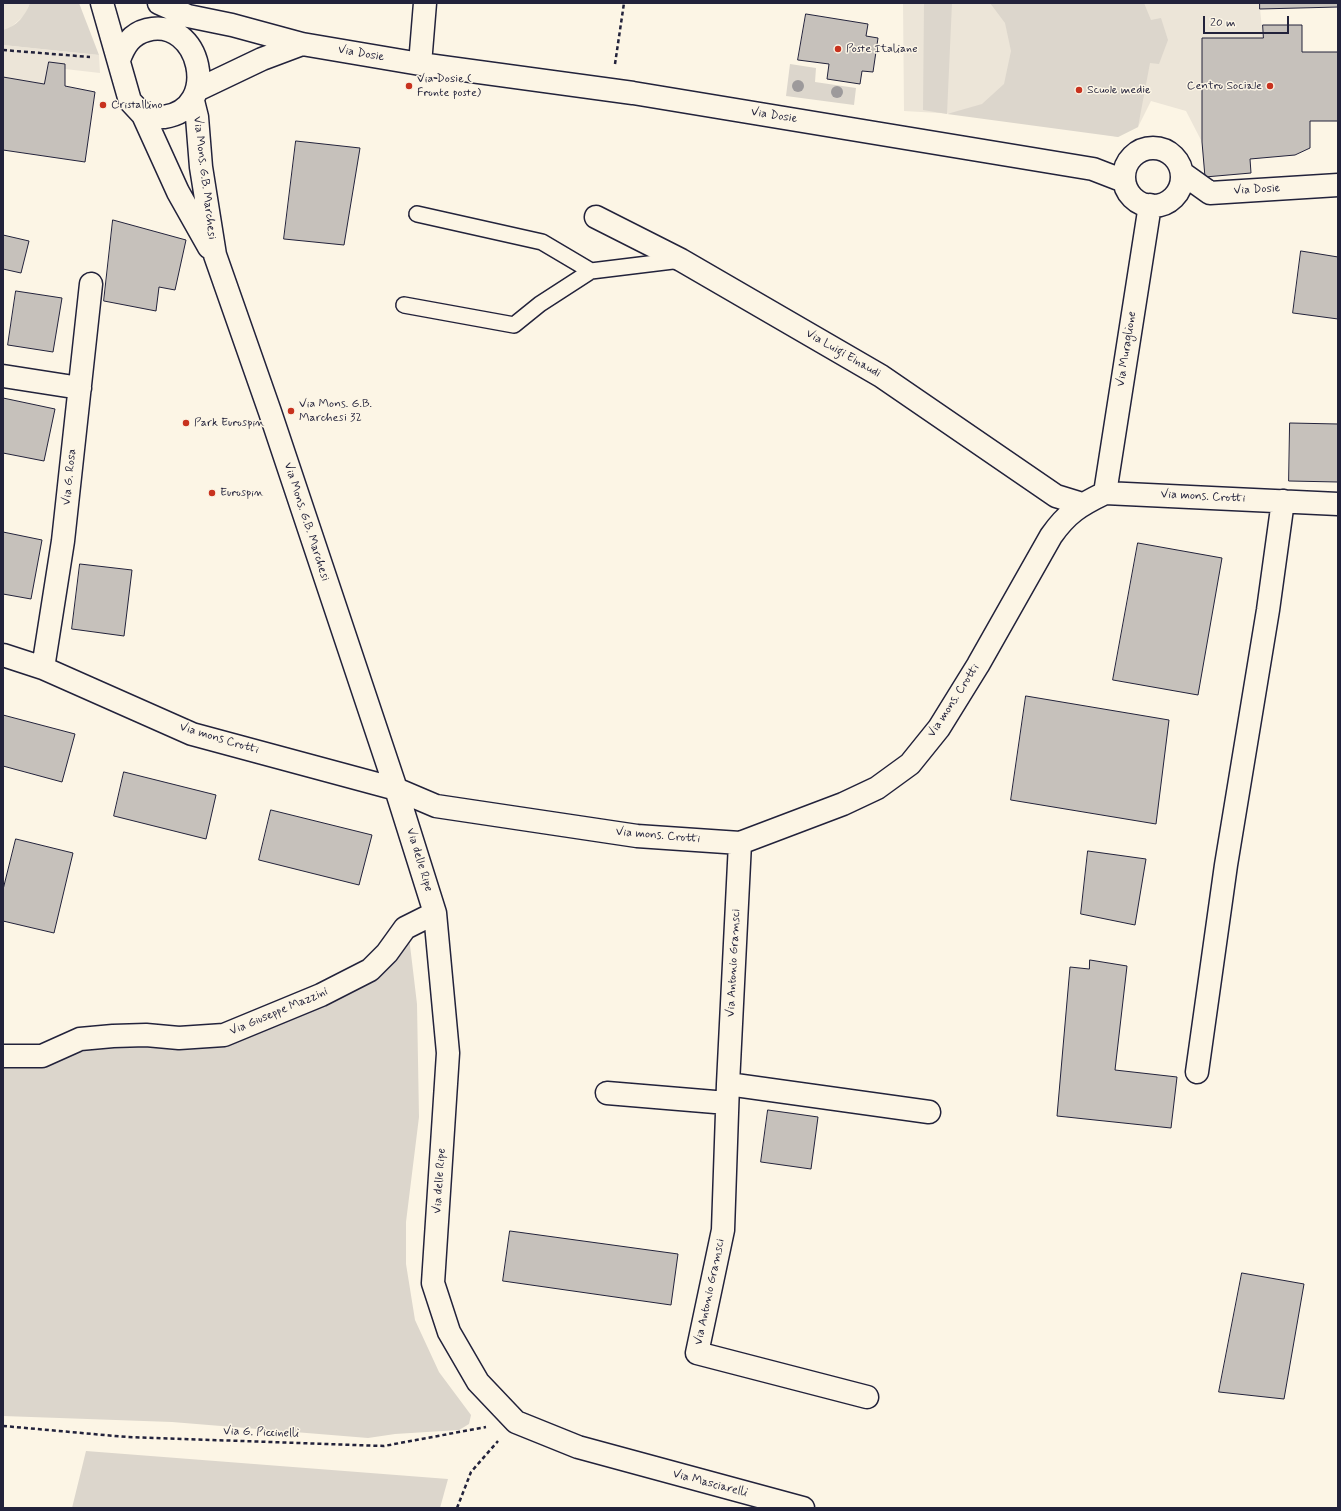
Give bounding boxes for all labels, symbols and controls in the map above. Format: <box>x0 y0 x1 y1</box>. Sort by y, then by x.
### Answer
scale bar <box>1205 8 1291 34</box>
text: 20 m <box>1210 15 1236 31</box>
place label: Poste Italiane <box>846 42 918 56</box>
street label: Via Dosie <box>337 43 385 65</box>
marker: Poste Italiane <box>833 44 843 54</box>
place label: Via Dosie ( Fronte poste) <box>417 72 481 100</box>
place label: Centro Sociale <box>1187 79 1262 93</box>
marker: Via Dosie ( Fronte poste) <box>404 81 414 91</box>
marker: Centro Sociale <box>1265 81 1275 91</box>
place label: Scuole medie <box>1087 83 1151 97</box>
marker: Scuole medie <box>1074 85 1084 95</box>
place label: Cristallino <box>111 98 163 112</box>
marker: Cristallino <box>98 100 108 110</box>
street label: Via Dosie <box>750 105 798 127</box>
street label: Via Mons. G.B. Marchesi <box>189 116 219 240</box>
street label: Via Dosie <box>1233 182 1281 198</box>
street label: Via Muraglione <box>1114 310 1140 388</box>
street label: Via Luigi Einaudi <box>803 327 883 381</box>
place label: Via Mons. G.B. Marchesi 32 <box>299 397 372 425</box>
marker: Via Mons. G.B. Marchesi 32 <box>286 406 296 416</box>
place label: Park Eurospin <box>194 416 265 430</box>
marker: Park Eurospin <box>181 418 191 428</box>
street label: Via G. Rosa <box>60 448 80 506</box>
street label: Via Mons. G.B. Marchesi <box>280 461 332 583</box>
place label: Eurospin <box>220 486 263 500</box>
marker: Eurospin <box>207 488 217 498</box>
street label: Via mons. Crotti <box>1160 488 1246 506</box>
street label: Via mons. Crotti <box>925 662 983 740</box>
street label: Via mons Crotti <box>178 720 260 758</box>
street label: Via mons. Crotti <box>615 825 701 847</box>
street label: Via delle Ripe <box>403 826 435 894</box>
street label: Via Antonio Gramsci <box>724 908 744 1018</box>
street label: Via Giuseppe Mazzini <box>228 985 330 1039</box>
street label: Via delle Ripe <box>431 1148 449 1214</box>
street label: Via Antonio Gramsci <box>692 1237 728 1347</box>
street label: Via G. Piccinelli <box>223 1424 299 1442</box>
street label: Via Masciarelli <box>671 1467 749 1501</box>

